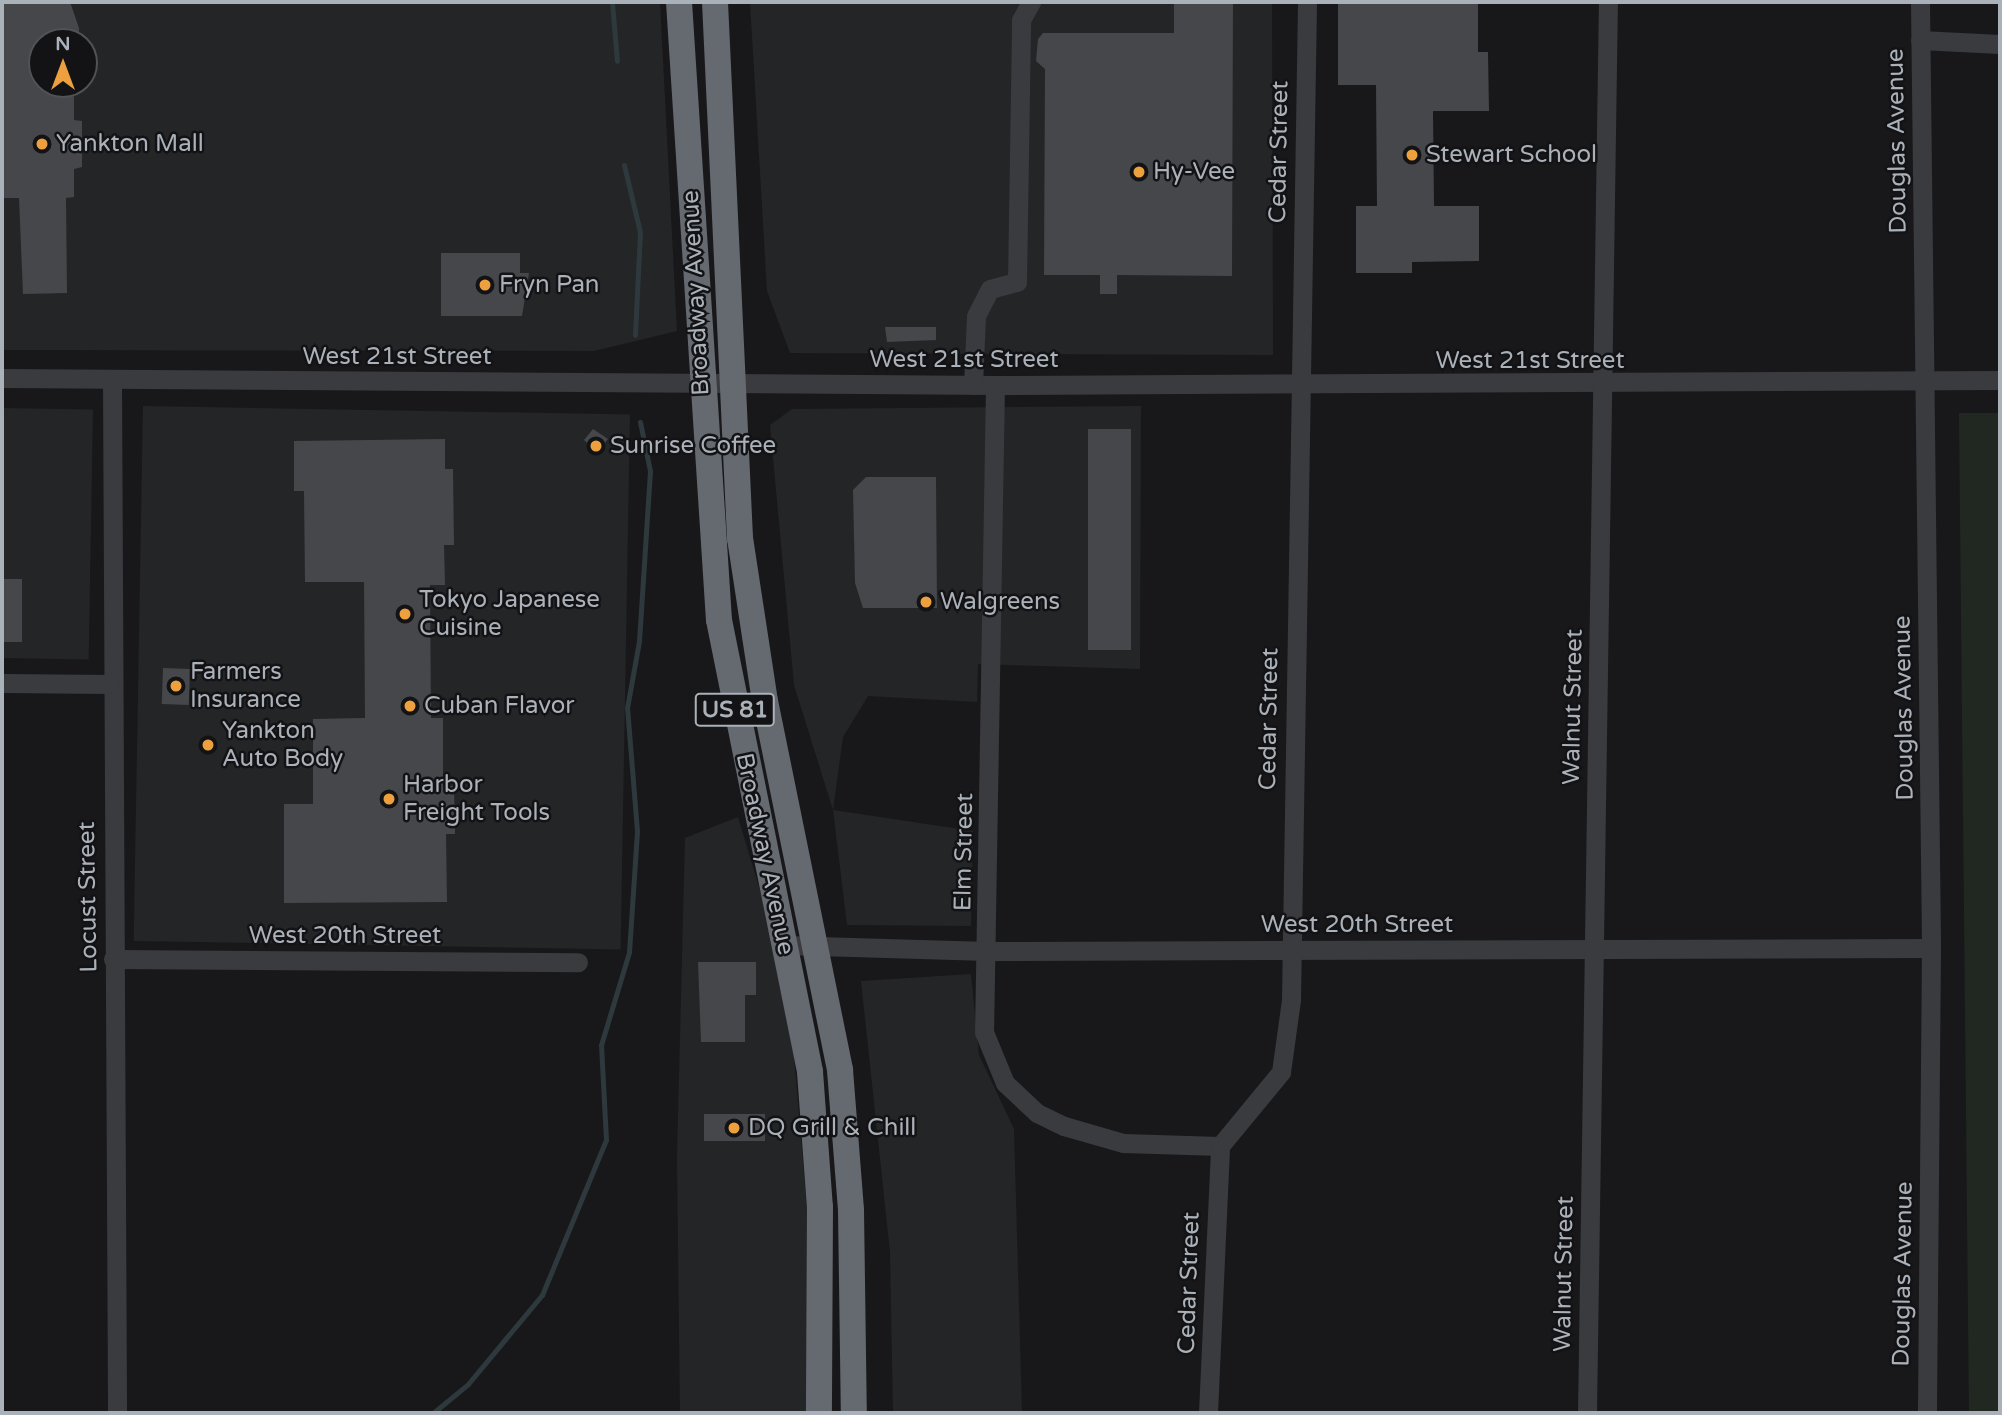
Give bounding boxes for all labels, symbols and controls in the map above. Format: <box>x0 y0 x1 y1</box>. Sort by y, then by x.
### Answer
north arrow <box>28 28 98 98</box>
text: N <box>55 33 71 55</box>
street label: Douglas Avenue <box>1881 48 1913 234</box>
street label: Cedar Street <box>1263 80 1295 224</box>
place label: Yankton Mall <box>56 130 204 158</box>
marker: Yankton Mall <box>34 136 50 152</box>
place label: Stewart School <box>1426 141 1597 169</box>
marker: Stewart School <box>1404 147 1420 163</box>
place label: Hy-Vee <box>1153 158 1235 186</box>
marker: Hy-Vee <box>1131 164 1147 180</box>
street label: Broadway Avenue <box>676 190 716 396</box>
place label: Fryn Pan <box>499 271 599 299</box>
marker: Fryn Pan <box>477 277 493 293</box>
street label: West 21st Street <box>302 343 492 371</box>
street label: West 21st Street <box>869 346 1059 374</box>
street label: West 21st Street <box>1435 347 1625 375</box>
place label: Sunrise Coffee <box>610 432 776 460</box>
marker: Sunrise Coffee <box>588 438 604 454</box>
place label: Tokyo Japanese Cuisine <box>419 586 600 642</box>
place label: Walgreens <box>940 588 1060 616</box>
marker: Walgreens <box>918 594 934 610</box>
marker: Tokyo Japanese Cuisine <box>397 606 413 622</box>
street label: Douglas Avenue <box>1888 615 1920 801</box>
street label: Walnut Street <box>1557 629 1589 785</box>
street label: Cedar Street <box>1253 647 1285 791</box>
place label: Farmers Insurance <box>190 658 301 714</box>
marker: Farmers Insurance <box>168 678 184 694</box>
road number: US 81 <box>695 690 775 730</box>
place label: Cuban Flavor <box>424 692 575 720</box>
marker: Cuban Flavor <box>402 698 418 714</box>
place label: Yankton Auto Body <box>222 717 343 773</box>
marker: Yankton Auto Body <box>200 737 216 753</box>
street label: Broadway Avenue <box>730 750 800 958</box>
place label: Harbor Freight Tools <box>403 771 550 827</box>
marker: Harbor Freight Tools <box>381 791 397 807</box>
street label: Elm Street <box>949 793 979 911</box>
street label: Locust Street <box>72 821 104 973</box>
street label: West 20th Street <box>1261 911 1453 939</box>
street label: West 20th Street <box>249 922 441 950</box>
place label: DQ Grill & Chill <box>748 1114 916 1142</box>
marker: DQ Grill & Chill <box>726 1120 742 1136</box>
street label: Douglas Avenue <box>1887 1181 1919 1367</box>
street label: Walnut Street <box>1548 1196 1580 1352</box>
street label: Cedar Street <box>1172 1211 1206 1355</box>

